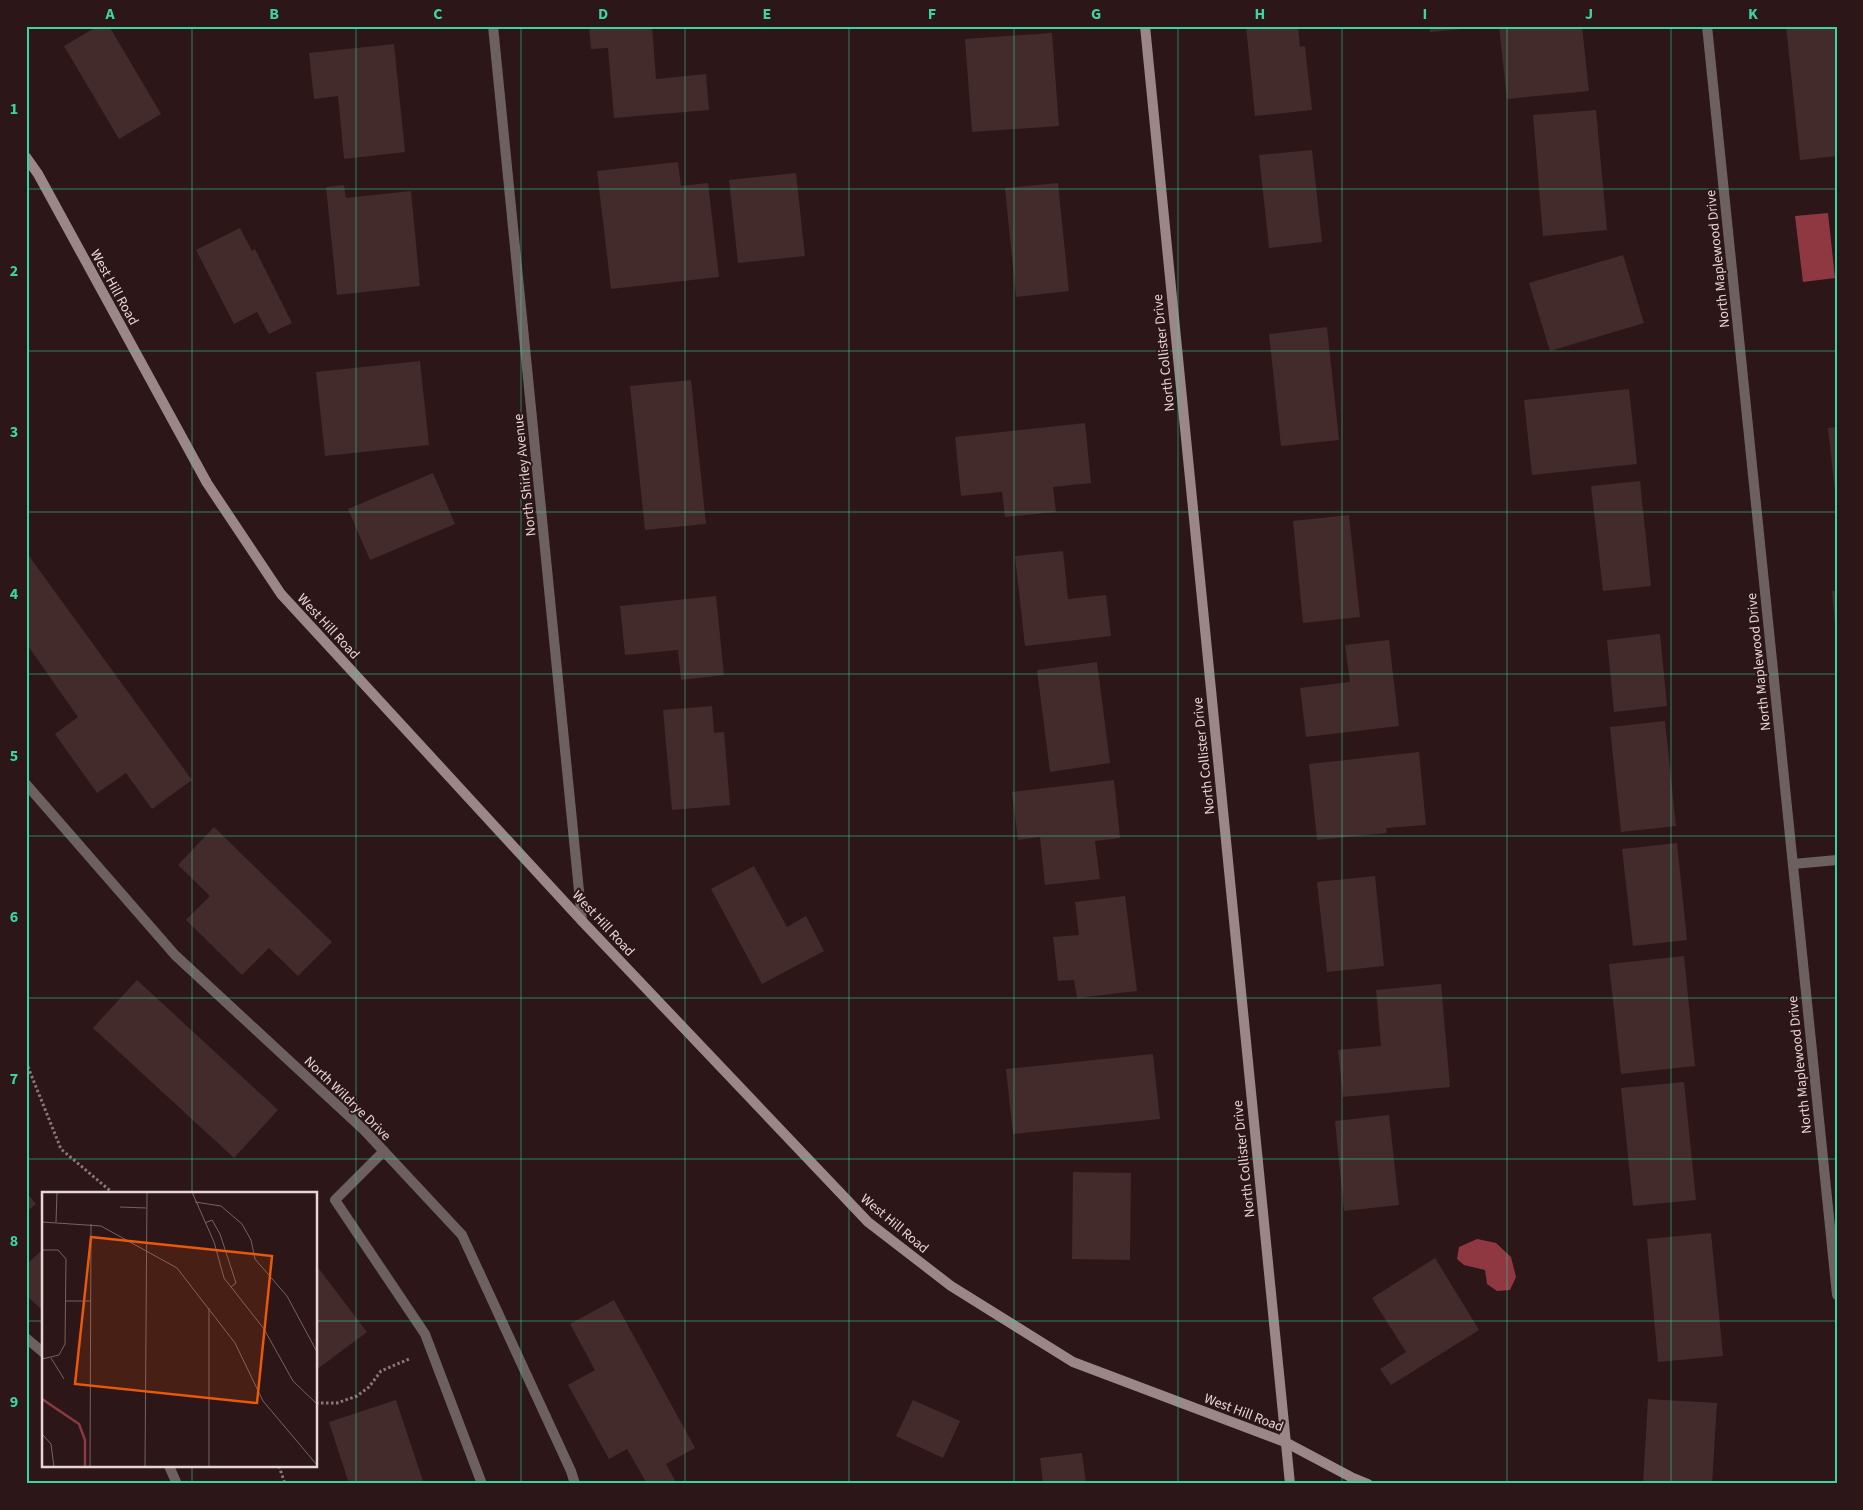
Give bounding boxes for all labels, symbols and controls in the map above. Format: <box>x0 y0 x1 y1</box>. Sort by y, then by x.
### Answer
text: A <box>104 3 115 25</box>
text: B <box>269 3 279 25</box>
text: C <box>433 3 443 25</box>
text: D <box>598 3 608 25</box>
text: E <box>763 3 771 25</box>
text: F <box>928 3 936 25</box>
text: G <box>1091 3 1101 25</box>
text: H <box>1255 3 1265 25</box>
text: I <box>1423 3 1427 25</box>
text: J <box>1585 3 1593 25</box>
text: K <box>1748 3 1758 25</box>
text: 1 <box>10 98 18 120</box>
street label: North Maplewood Drive <box>1701 189 1735 329</box>
street label: West Hill Road <box>85 246 143 329</box>
text: 2 <box>10 260 18 282</box>
street label: North Collister Drive <box>1148 293 1180 413</box>
street label: North Shirley Avenue <box>509 413 541 537</box>
text: 3 <box>10 421 18 443</box>
text: 4 <box>10 583 19 605</box>
street label: West Hill Road <box>292 589 364 664</box>
street label: North Maplewood Drive <box>1742 592 1776 732</box>
street label: North Collister Drive <box>1188 696 1220 816</box>
text: 5 <box>10 745 18 767</box>
street label: West Hill Road <box>567 886 639 961</box>
text: 6 <box>10 906 18 928</box>
street label: North Maplewood Drive <box>1783 995 1817 1135</box>
street label: North Wildrye Drive <box>299 1052 395 1146</box>
text: 7 <box>10 1068 18 1090</box>
street label: North Collister Drive <box>1228 1099 1260 1219</box>
street label: West Hill Road <box>856 1189 933 1258</box>
inset map <box>42 1192 318 1468</box>
text: 8 <box>10 1230 18 1252</box>
street label: West Hill Road <box>1201 1389 1286 1437</box>
text: 9 <box>10 1391 18 1413</box>

